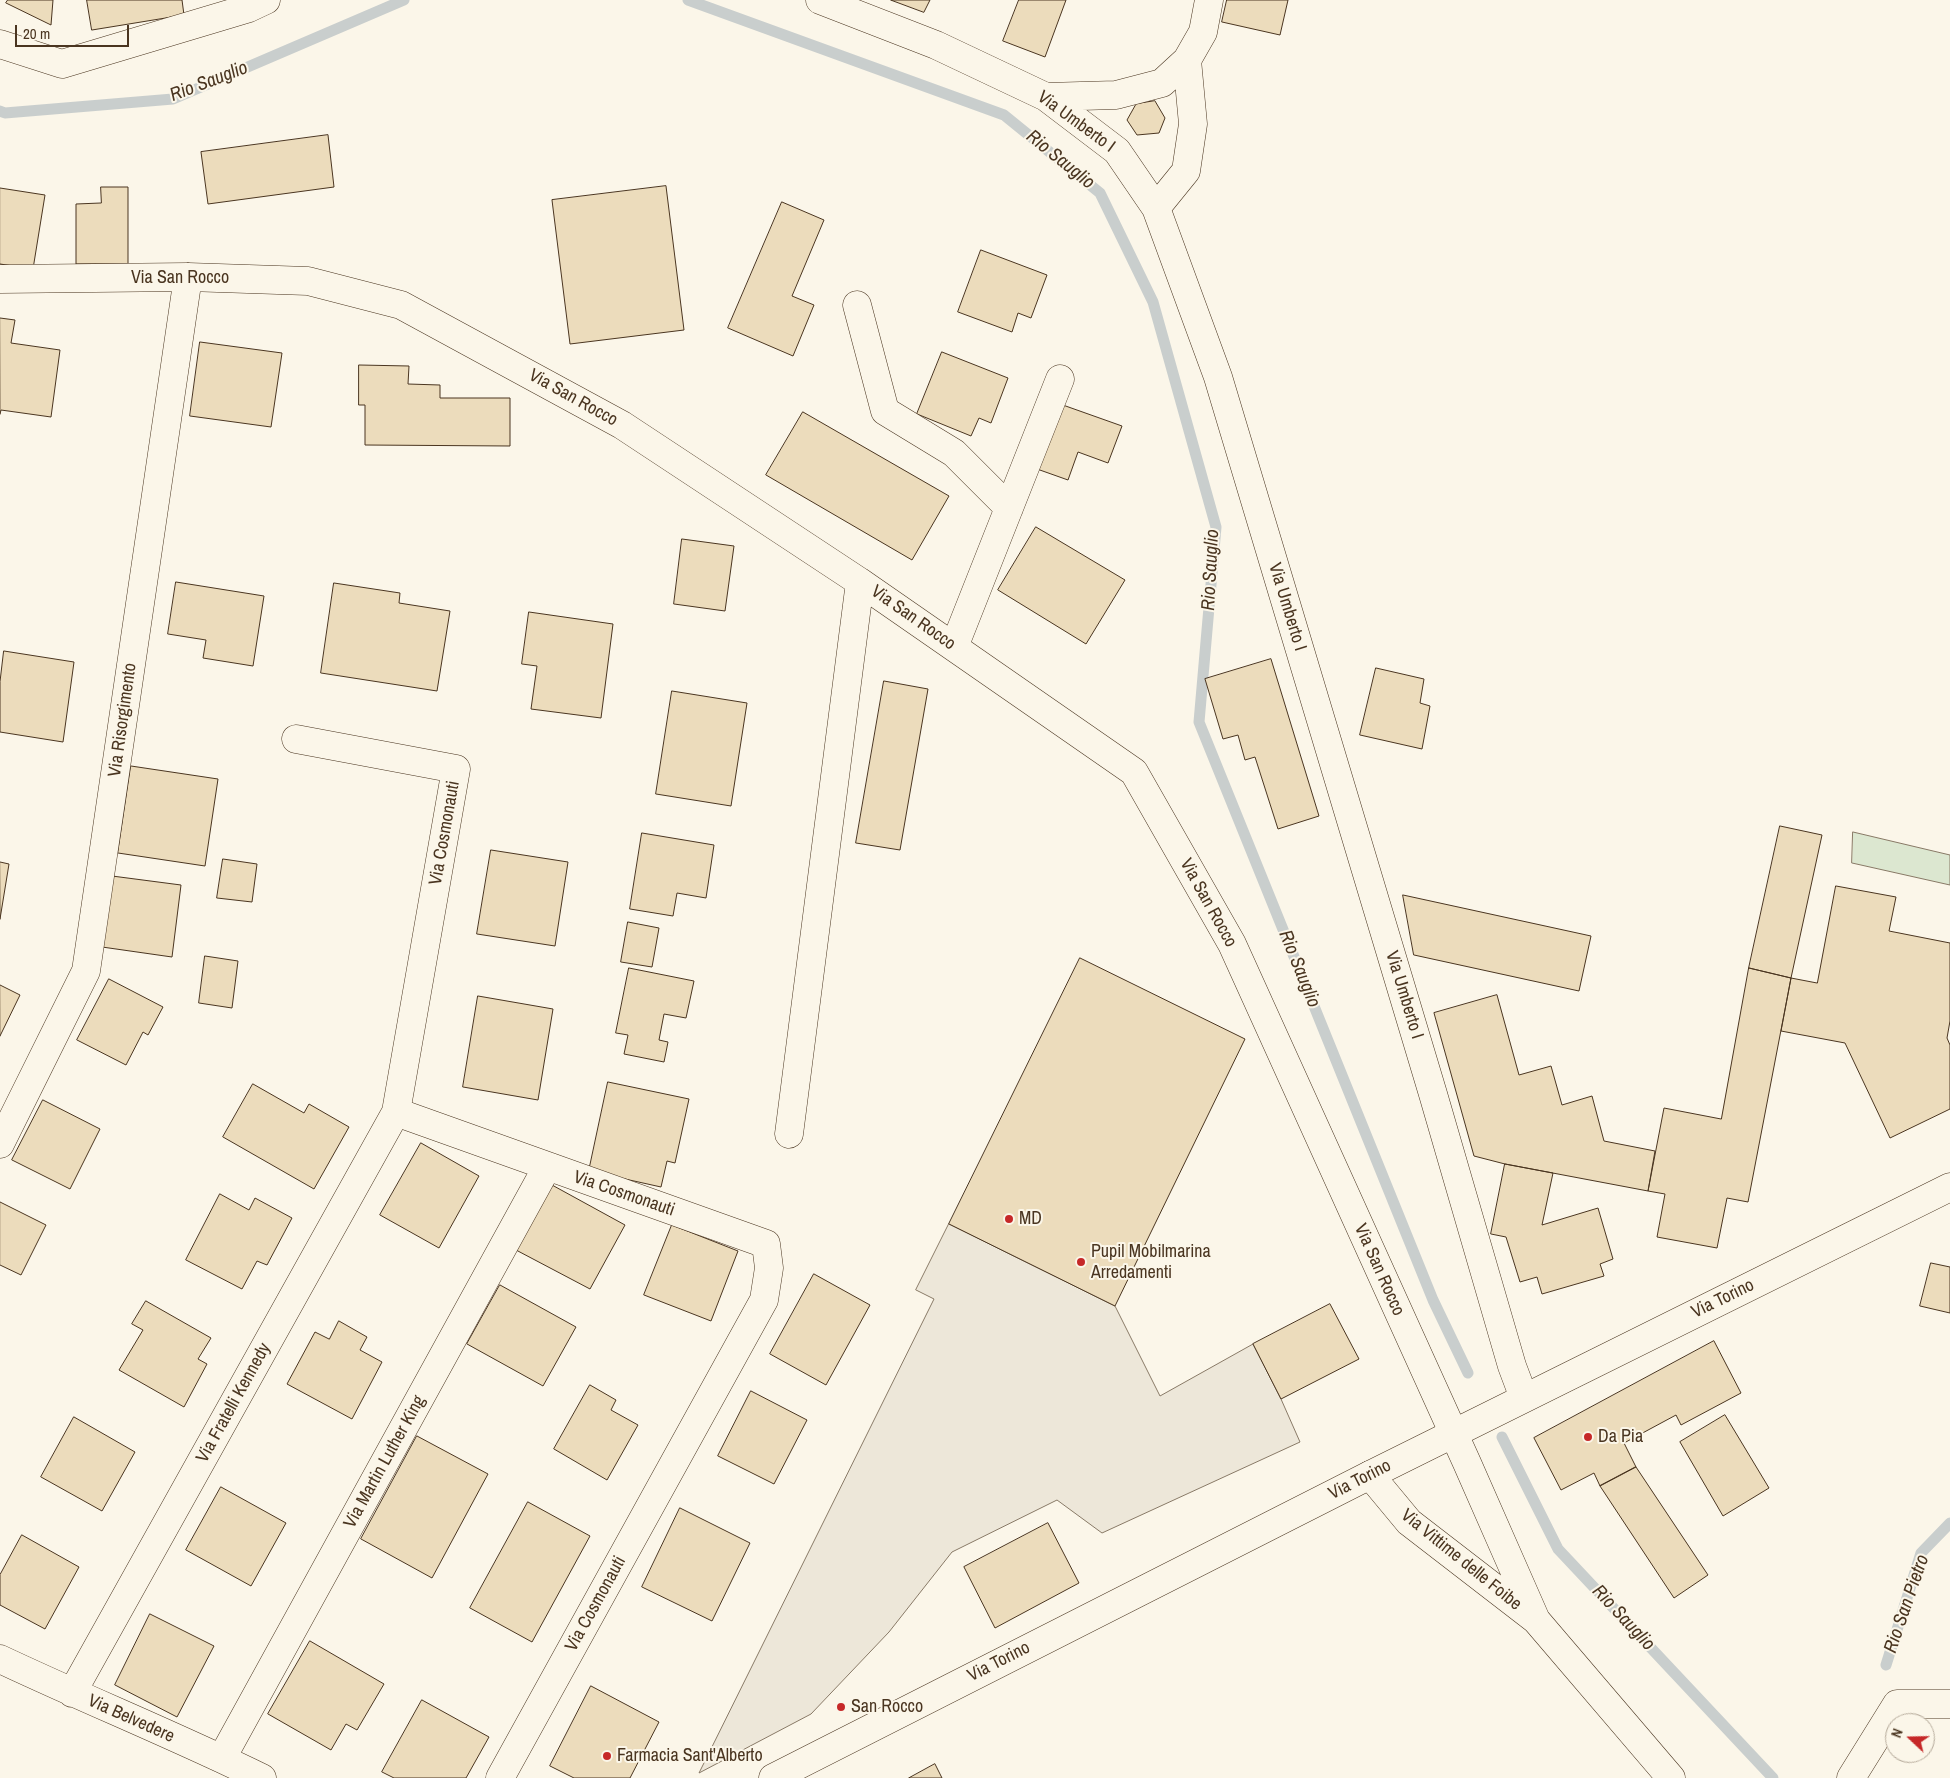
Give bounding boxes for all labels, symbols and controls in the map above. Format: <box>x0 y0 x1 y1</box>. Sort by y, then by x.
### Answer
scale bar <box>18 15 131 47</box>
text: 20 m <box>23 23 50 44</box>
water label: Rio Sauglio <box>167 57 251 107</box>
street label: Via Umberto I <box>1033 87 1119 157</box>
water label: Rio Sauglio <box>1021 126 1099 194</box>
street label: Via San Rocco <box>131 267 229 289</box>
street label: Via San Rocco <box>525 365 621 431</box>
water label: Rio Sauglio <box>1197 529 1225 611</box>
street label: Via Umberto I <box>1263 560 1311 654</box>
street label: Via San Rocco <box>867 581 959 655</box>
street label: Via Risorgimento <box>104 662 142 778</box>
street label: Via Cosmonauti <box>425 779 465 887</box>
street label: Via San Rocco <box>1175 855 1241 951</box>
water label: Rio Sauglio <box>1273 927 1325 1011</box>
street label: Via Umberto I <box>1380 948 1428 1042</box>
street label: Via Cosmonauti <box>571 1167 677 1221</box>
place label: MD <box>1019 1208 1042 1230</box>
marker: MD <box>1003 1213 1015 1225</box>
street label: Via San Rocco <box>1349 1221 1409 1319</box>
place label: Pupil Mobilmarina Arredamenti <box>1091 1241 1211 1284</box>
marker: Pupil Mobilmarina Arredamenti <box>1075 1256 1087 1268</box>
street label: Via Torino <box>1688 1275 1758 1323</box>
street label: Via Fratelli Kennedy <box>192 1339 276 1467</box>
street label: Via Martin Luther King <box>340 1392 430 1532</box>
place label: Da Pia <box>1598 1426 1643 1448</box>
marker: Da Pia <box>1582 1431 1594 1443</box>
street label: Via Torino <box>1325 1455 1395 1505</box>
street label: Via Vittime delle Foibe <box>1396 1505 1526 1615</box>
water label: Rio San Pietro <box>1880 1552 1934 1656</box>
street label: Via Cosmonauti <box>561 1553 631 1655</box>
water label: Rio Sauglio <box>1587 1580 1659 1656</box>
street label: Via Torino <box>964 1637 1034 1687</box>
street label: Via Belvedere <box>84 1690 178 1748</box>
place label: San Rocco <box>851 1696 923 1718</box>
marker: San Rocco <box>835 1701 847 1713</box>
north arrow <box>1885 1713 1935 1763</box>
text: N <box>1887 1726 1907 1740</box>
place label: Farmacia Sant'Alberto <box>617 1745 763 1767</box>
marker: Farmacia Sant'Alberto <box>601 1750 613 1762</box>

